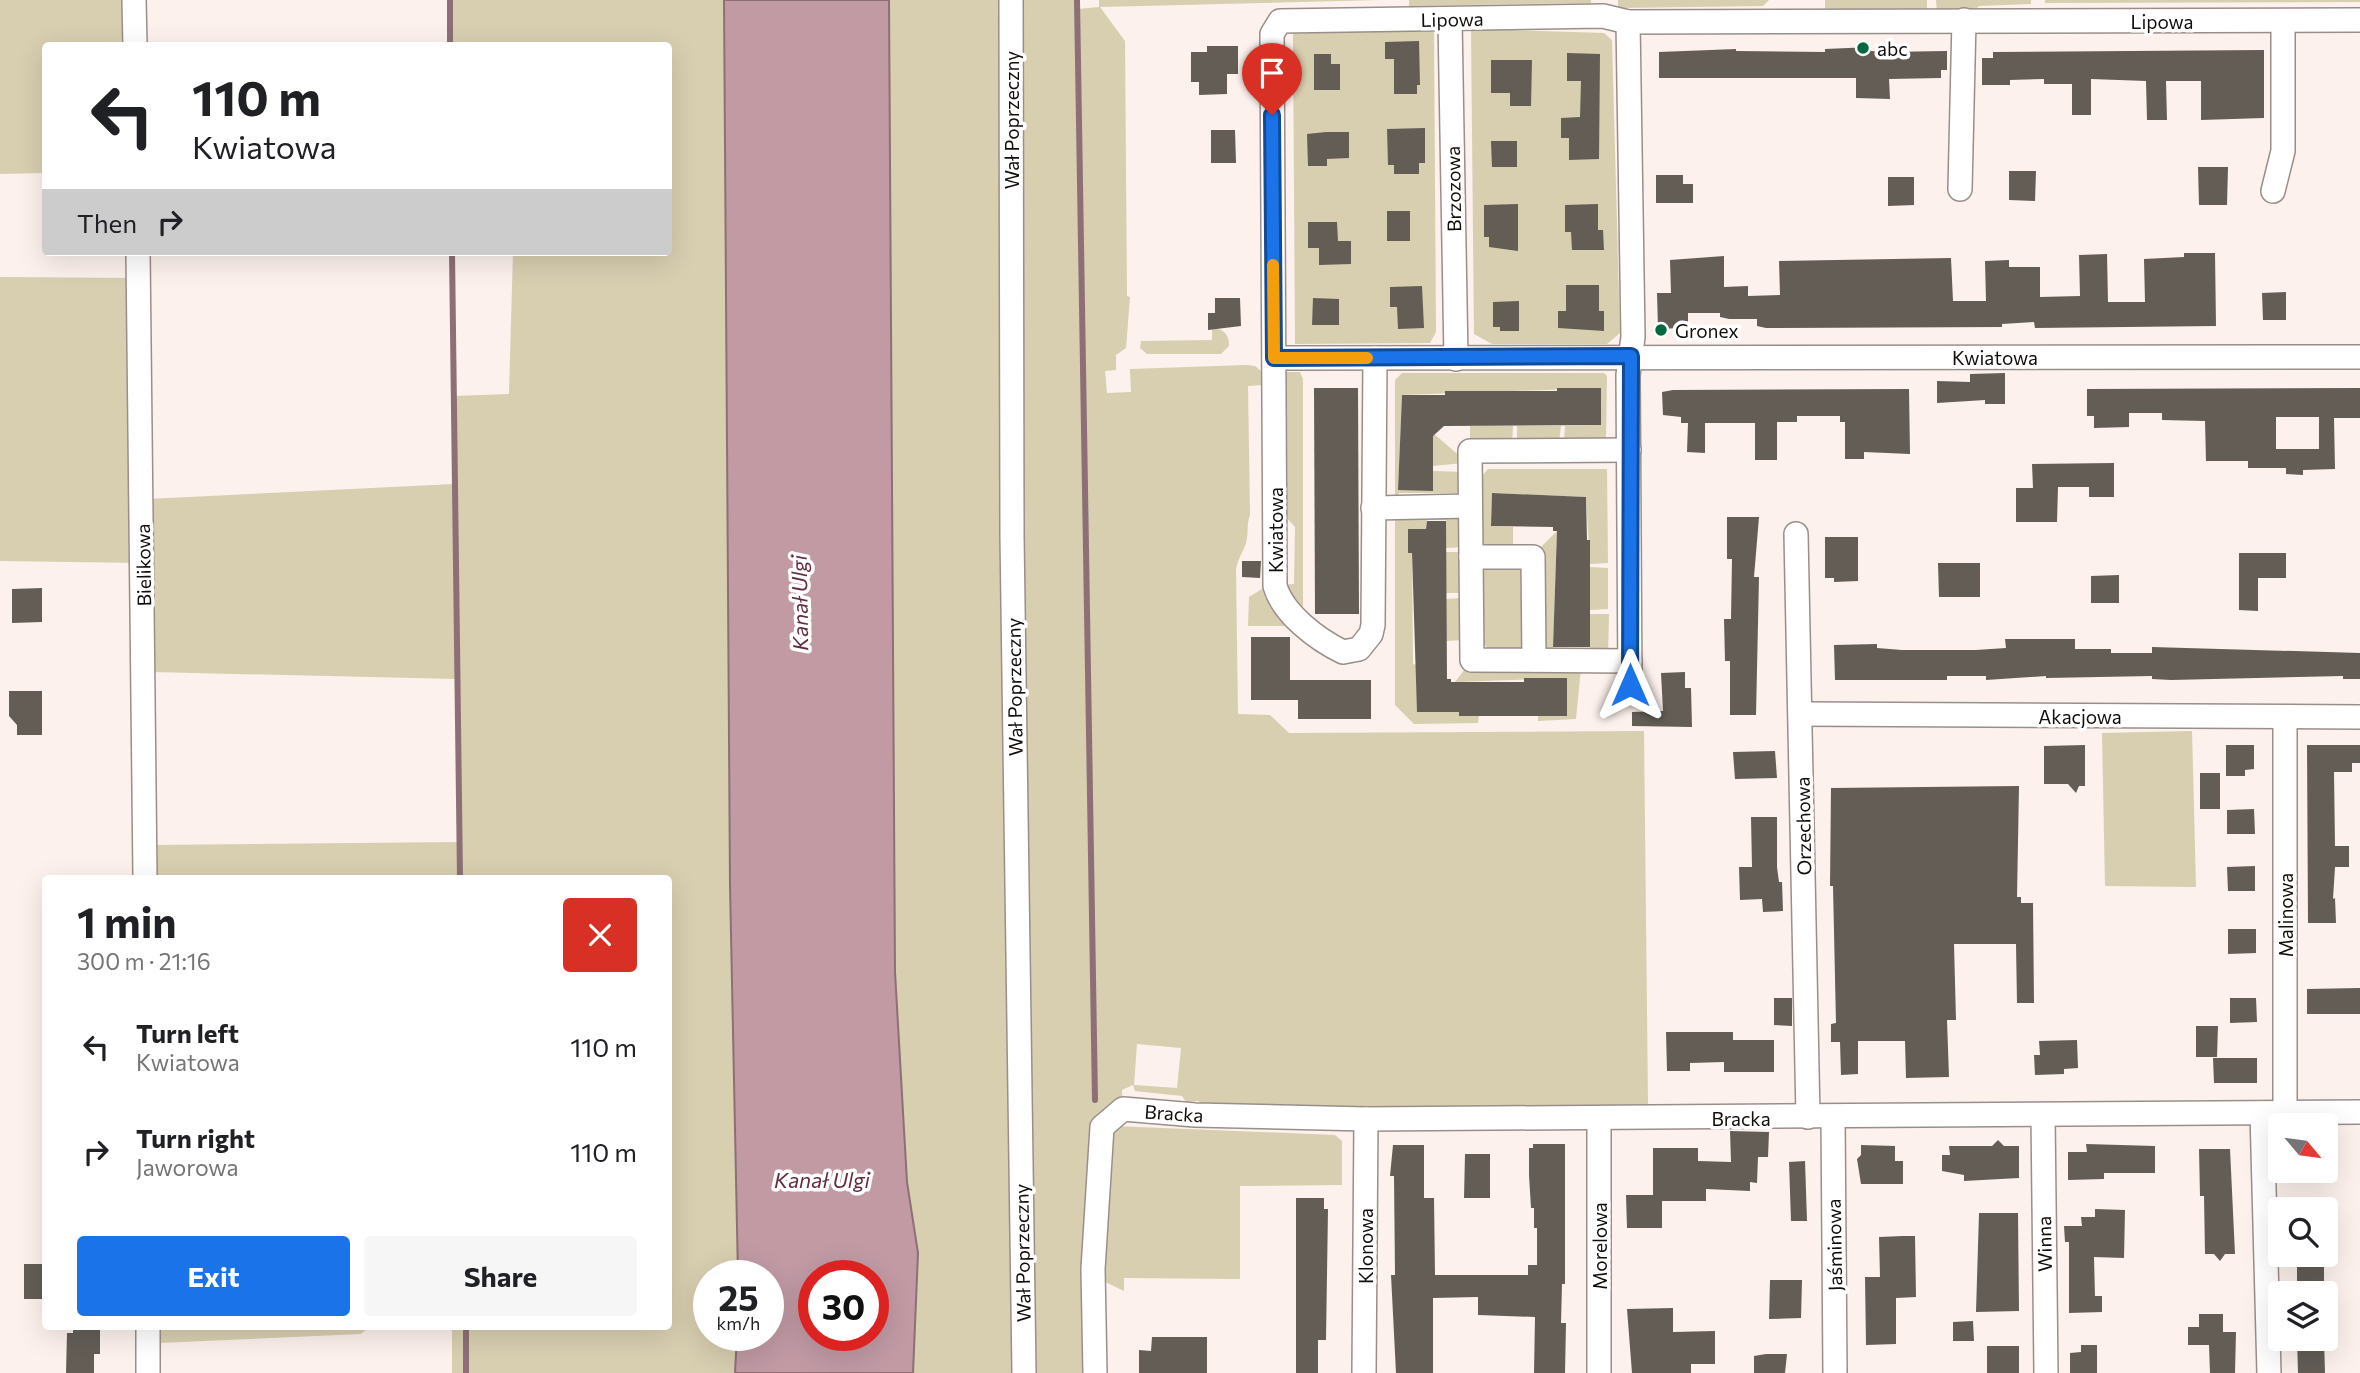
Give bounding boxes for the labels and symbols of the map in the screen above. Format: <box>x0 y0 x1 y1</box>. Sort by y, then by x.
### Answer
street label: Lipowa <box>1420 7 1484 31</box>
street label: Lipowa <box>2131 10 2193 33</box>
place label: abc <box>1877 37 1908 60</box>
marker: abc <box>1855 40 1871 56</box>
pin <box>1242 43 1302 115</box>
street label: Wał Poprzeczny <box>1000 51 1023 189</box>
street label: Brzozowa <box>1441 146 1465 232</box>
place label: Gronex <box>1675 319 1739 342</box>
marker: Gronex <box>1653 322 1669 338</box>
street label: Kwiatowa <box>1952 346 2038 369</box>
street label: Kwiatowa <box>1264 487 1287 573</box>
street label: Bielikowa <box>131 523 155 607</box>
water label: Kanał Ulgi <box>786 554 812 651</box>
street label: Wał Poprzeczny <box>1001 618 1027 756</box>
position arrow <box>1593 648 1667 722</box>
street label: Akacjowa <box>2038 705 2122 728</box>
street label: Orzechowa <box>1791 776 1815 876</box>
street label: Malinowa <box>2274 873 2297 957</box>
street label: Bracka <box>1144 1099 1204 1127</box>
street label: Bracka <box>1711 1107 1771 1130</box>
north arrow <box>2268 1113 2338 1183</box>
water label: Kanał Ulgi <box>774 1167 871 1192</box>
street label: Wał Poprzeczny <box>1009 1184 1035 1322</box>
street label: Jaśminowa <box>1822 1199 1846 1291</box>
street label: Morelowa <box>1588 1202 1611 1290</box>
street label: Klonowa <box>1354 1208 1377 1284</box>
street label: Winna <box>2032 1216 2056 1272</box>
speed limit sign: 30 <box>798 1260 889 1351</box>

